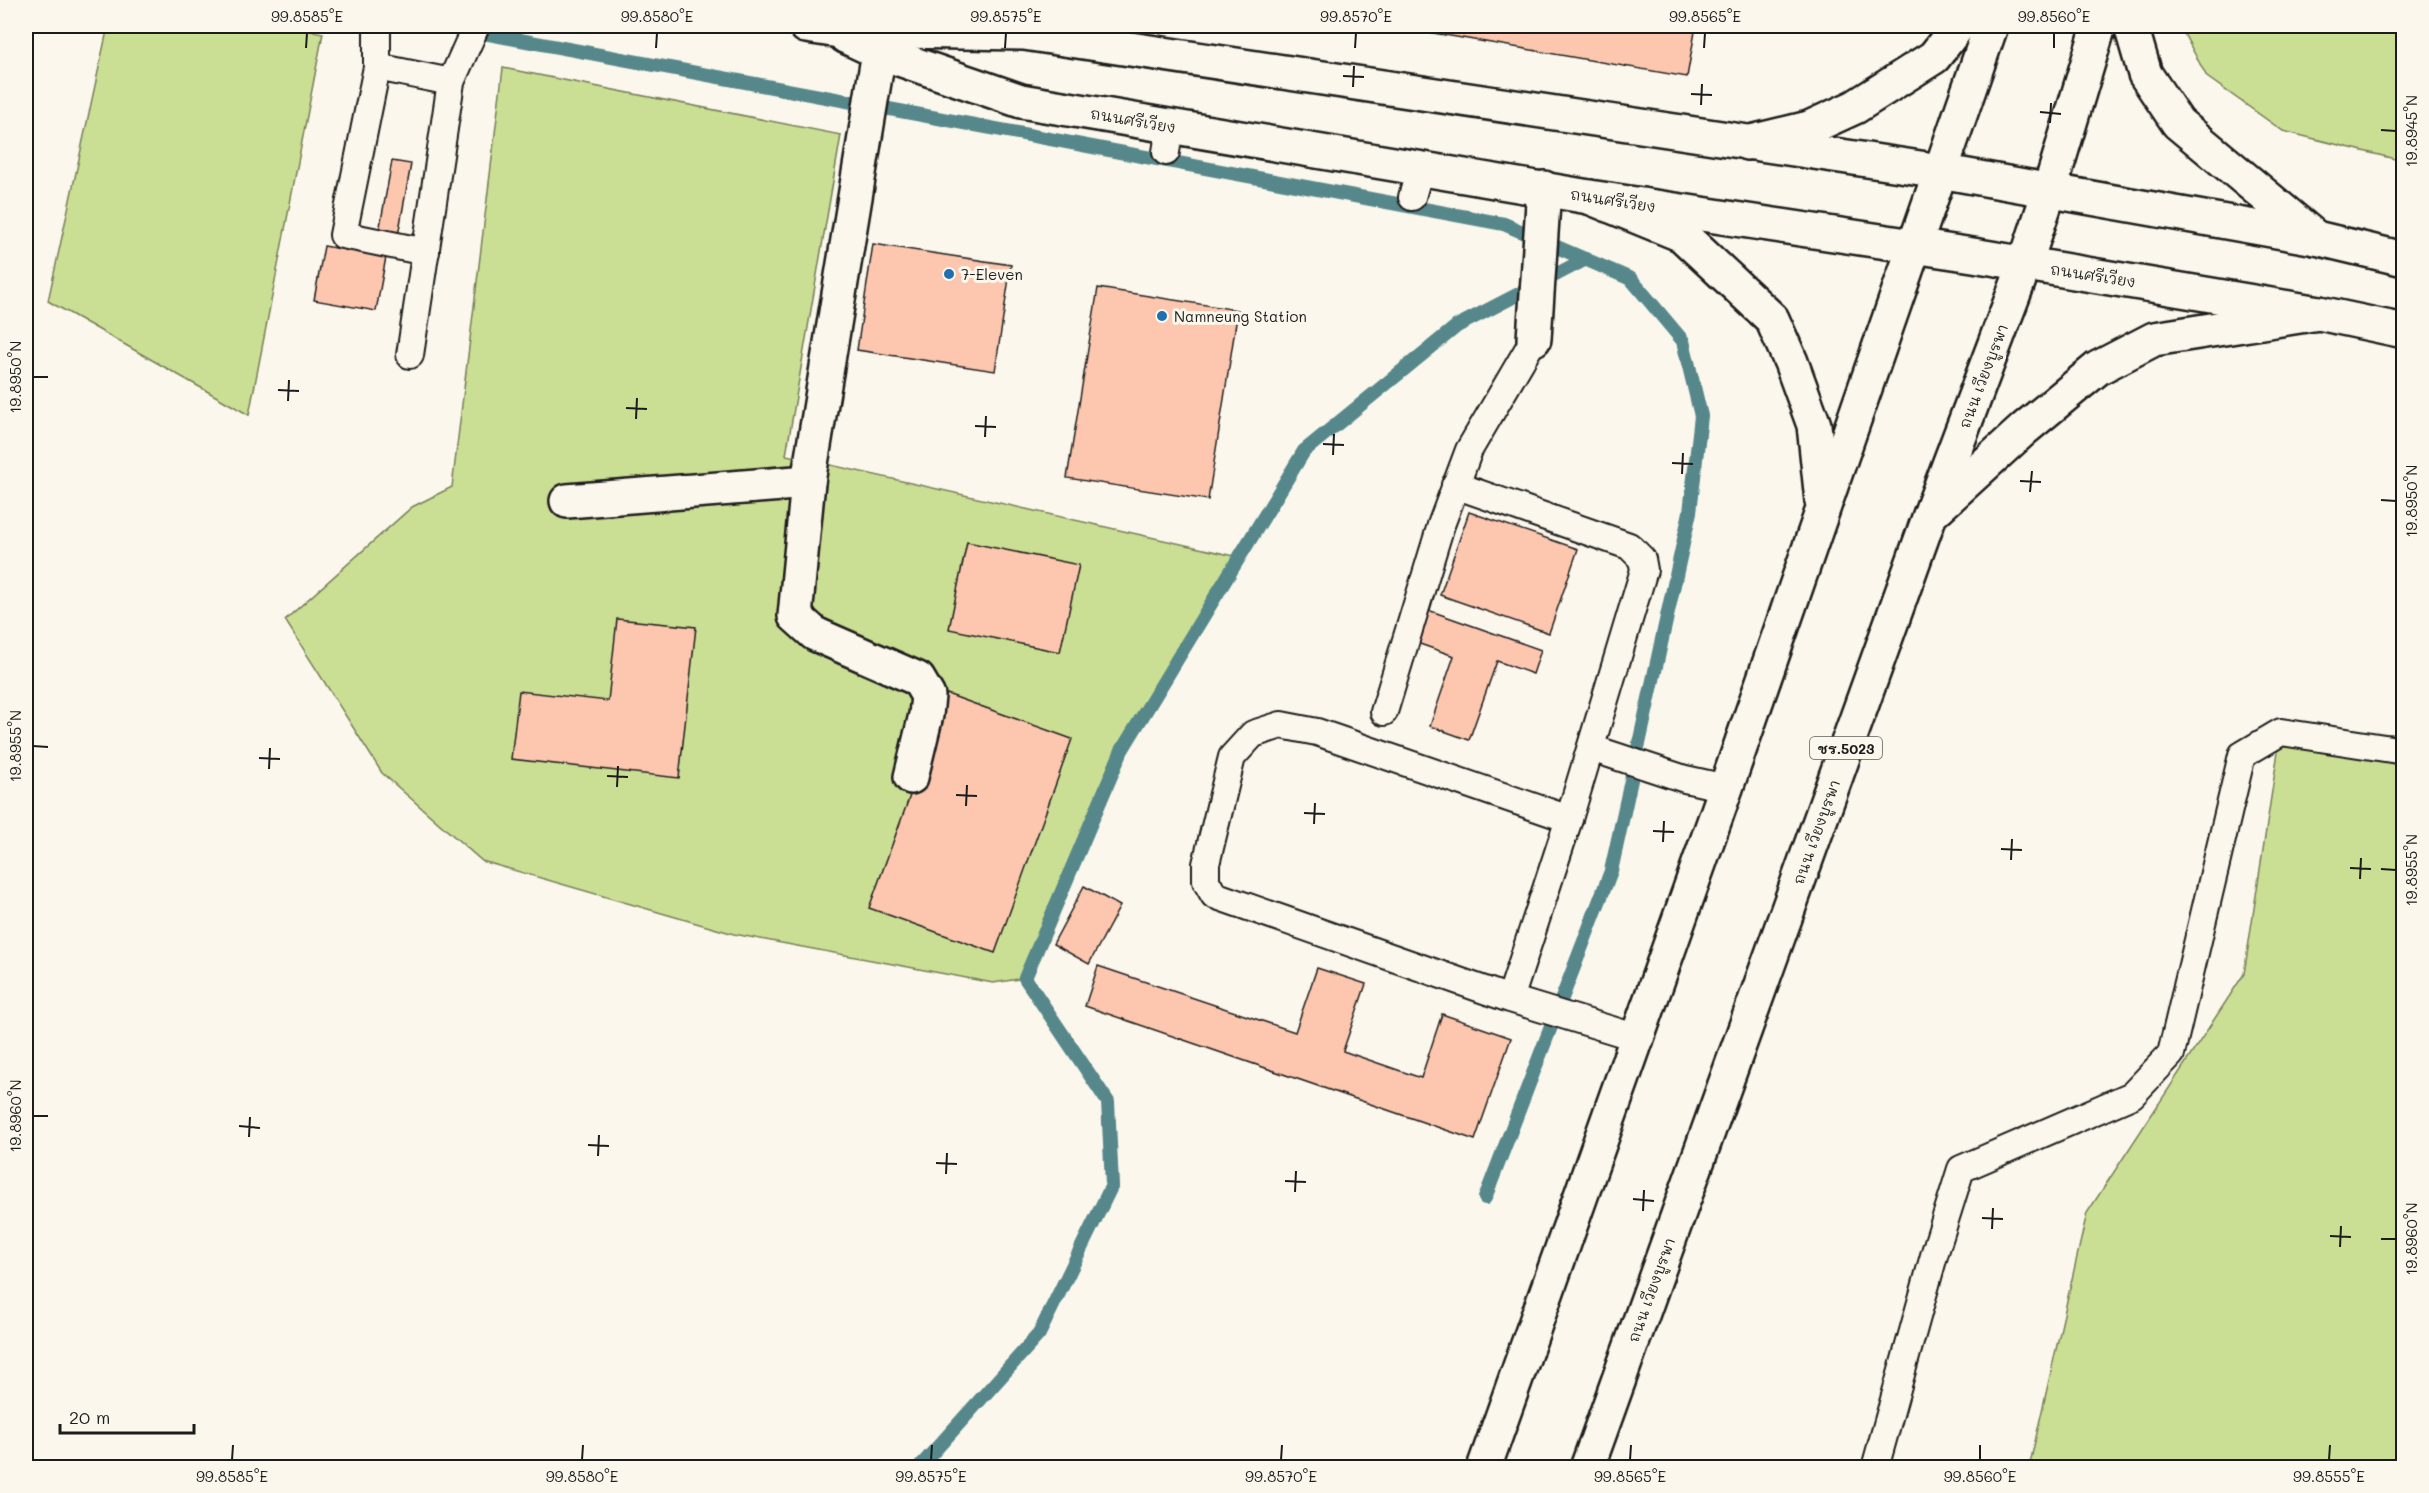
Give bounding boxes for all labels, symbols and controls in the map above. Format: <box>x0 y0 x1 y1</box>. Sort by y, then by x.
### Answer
text: 99.8585°E <box>271 6 343 26</box>
text: 99.8580°E <box>621 6 694 26</box>
text: 99.8575°E <box>970 6 1042 26</box>
text: 99.8570°E <box>1320 6 1392 26</box>
text: 99.8565°E <box>1669 6 1741 26</box>
text: 99.8560°E <box>2018 6 2091 26</box>
text: 19.8945°N <box>2401 95 2421 167</box>
street label: ถนนศรีเวียง <box>1089 103 1177 137</box>
street label: ถนนศรีเวียง <box>1569 183 1657 217</box>
street label: ถนนศรีเวียง <box>2049 258 2137 292</box>
place label: 7-Eleven <box>961 264 1023 284</box>
marker: 7-Eleven <box>942 267 956 281</box>
place label: Namneung Station <box>1174 306 1307 326</box>
marker: Namneung Station <box>1155 309 1169 323</box>
street label: ถนน เวียงบูรพา <box>1954 321 2014 432</box>
text: 19.8950°N <box>5 341 25 413</box>
text: 19.8950°N <box>2401 465 2421 537</box>
text: 19.8955°N <box>5 710 25 782</box>
road number: ชร.5023 <box>1810 737 1882 759</box>
street label: ถนน เวียงบูรพา <box>1788 777 1846 888</box>
text: 19.8955°N <box>2401 834 2421 906</box>
text: 19.8960°N <box>5 1079 25 1153</box>
text: 19.8960°N <box>2401 1202 2421 1276</box>
street label: ถนน เวียงบูรพา <box>1623 1235 1681 1346</box>
scale bar <box>60 1397 194 1435</box>
text: 20 m <box>69 1405 110 1429</box>
text: 99.8585°E <box>196 1466 268 1486</box>
text: 99.8580°E <box>546 1466 619 1486</box>
text: 99.8575°E <box>895 1466 967 1486</box>
text: 99.8570°E <box>1245 1466 1317 1486</box>
text: 99.8565°E <box>1594 1466 1666 1486</box>
text: 99.8560°E <box>1944 1466 2017 1486</box>
text: 99.8555°E <box>2293 1466 2365 1486</box>

